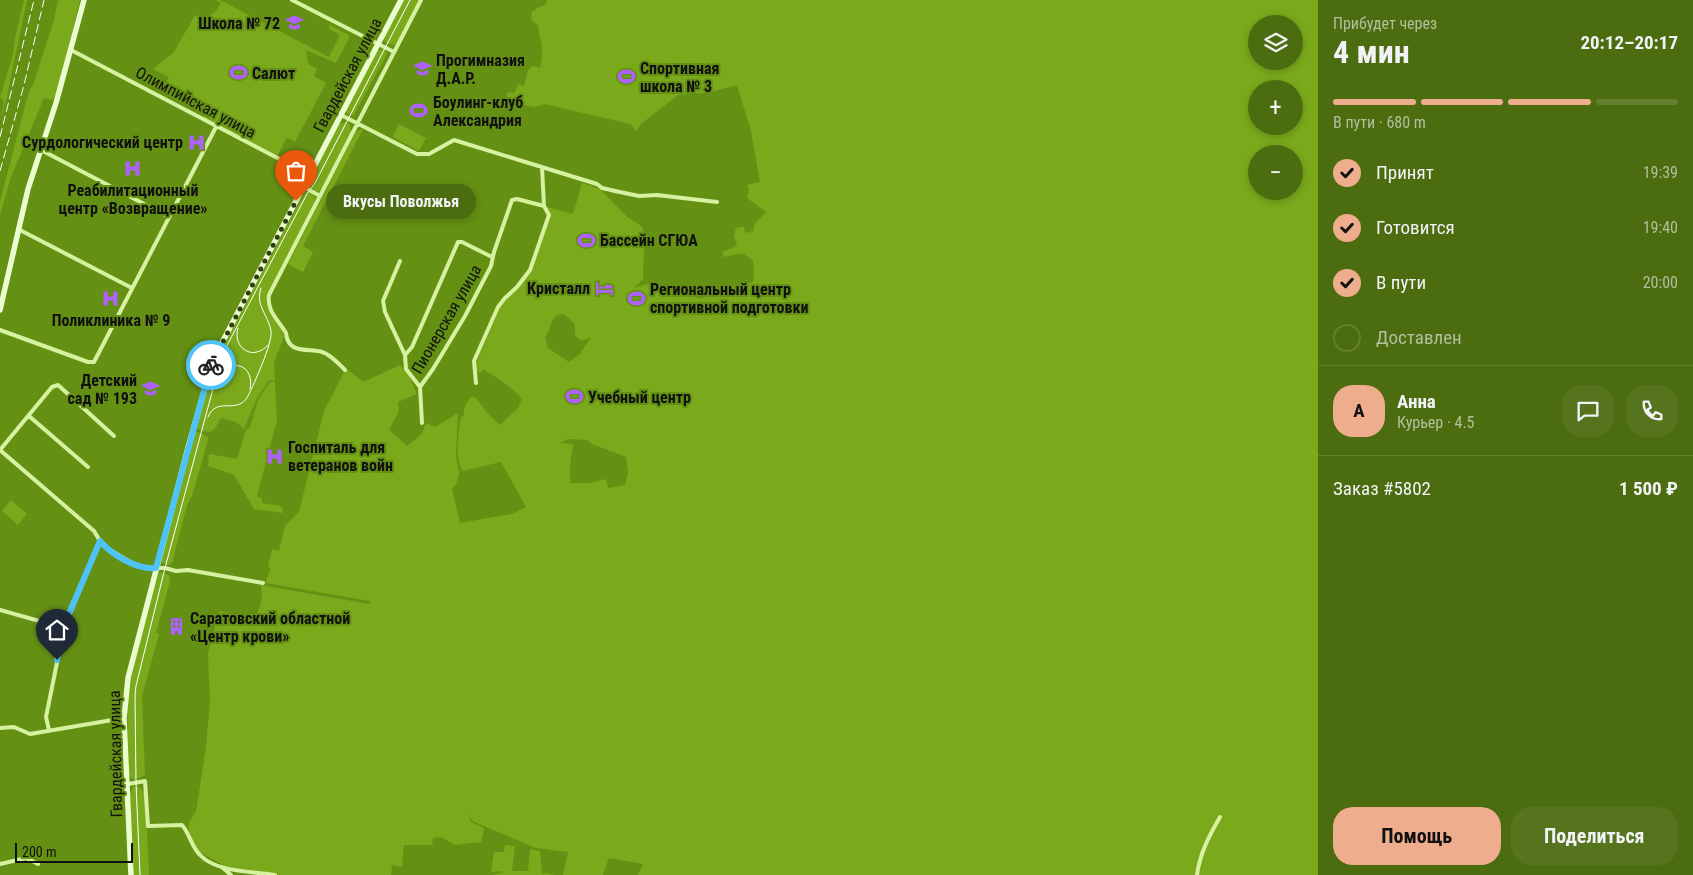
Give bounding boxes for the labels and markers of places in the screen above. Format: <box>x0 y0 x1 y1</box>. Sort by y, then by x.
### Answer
school or university icon: Школа № 72 <box>284 13 304 33</box>
place label: Школа № 72 <box>198 14 280 33</box>
place label: Прогимназия Д.А.Р. <box>436 51 525 88</box>
school or university icon: Прогимназия Д.А.Р. <box>412 59 432 79</box>
place label: Спортивная школа № 3 <box>640 59 719 96</box>
sports icon: Салют <box>228 63 248 83</box>
place label: Салют <box>252 64 295 83</box>
sports icon: Спортивная школа № 3 <box>616 67 636 87</box>
place label: Боулинг-клуб Александрия <box>433 93 523 130</box>
sports icon: Боулинг-клуб Александрия <box>409 101 429 121</box>
hospital icon: Сурдологический центр <box>187 132 207 152</box>
place label: Сурдологический центр <box>22 133 183 152</box>
pin <box>275 150 317 201</box>
hospital icon: Реабилитационный центр «Возвращение» <box>123 159 143 179</box>
place label: Реабилитационный центр «Возвращение» <box>58 181 208 218</box>
callout: Вкусы Поволжья <box>326 184 476 218</box>
sports icon: Бассейн СГЮА <box>576 230 596 250</box>
place label: Бассейн СГЮА <box>600 231 698 250</box>
hotel icon: Кристалл <box>594 278 614 298</box>
place label: Кристалл <box>527 279 590 298</box>
place label: Региональный центр спортивной подготовки <box>650 280 809 317</box>
sports icon: Региональный центр спортивной подготовки <box>626 288 646 308</box>
hospital icon: Поликлиника № 9 <box>101 289 121 309</box>
place label: Поликлиника № 9 <box>52 311 170 330</box>
place label: Детский сад № 193 <box>67 371 137 408</box>
school or university icon: Детский сад № 193 <box>141 379 161 399</box>
sports icon: Учебный центр <box>564 387 584 407</box>
place label: Учебный центр <box>588 388 691 407</box>
place label: Госпиталь для ветеранов войн <box>288 438 393 475</box>
hospital icon: Госпиталь для ветеранов войн <box>264 446 284 466</box>
pin <box>36 609 78 660</box>
place label: Саратовский областной «Центр крови» <box>190 609 350 646</box>
building icon: Саратовский областной «Центр крови» <box>166 617 186 637</box>

